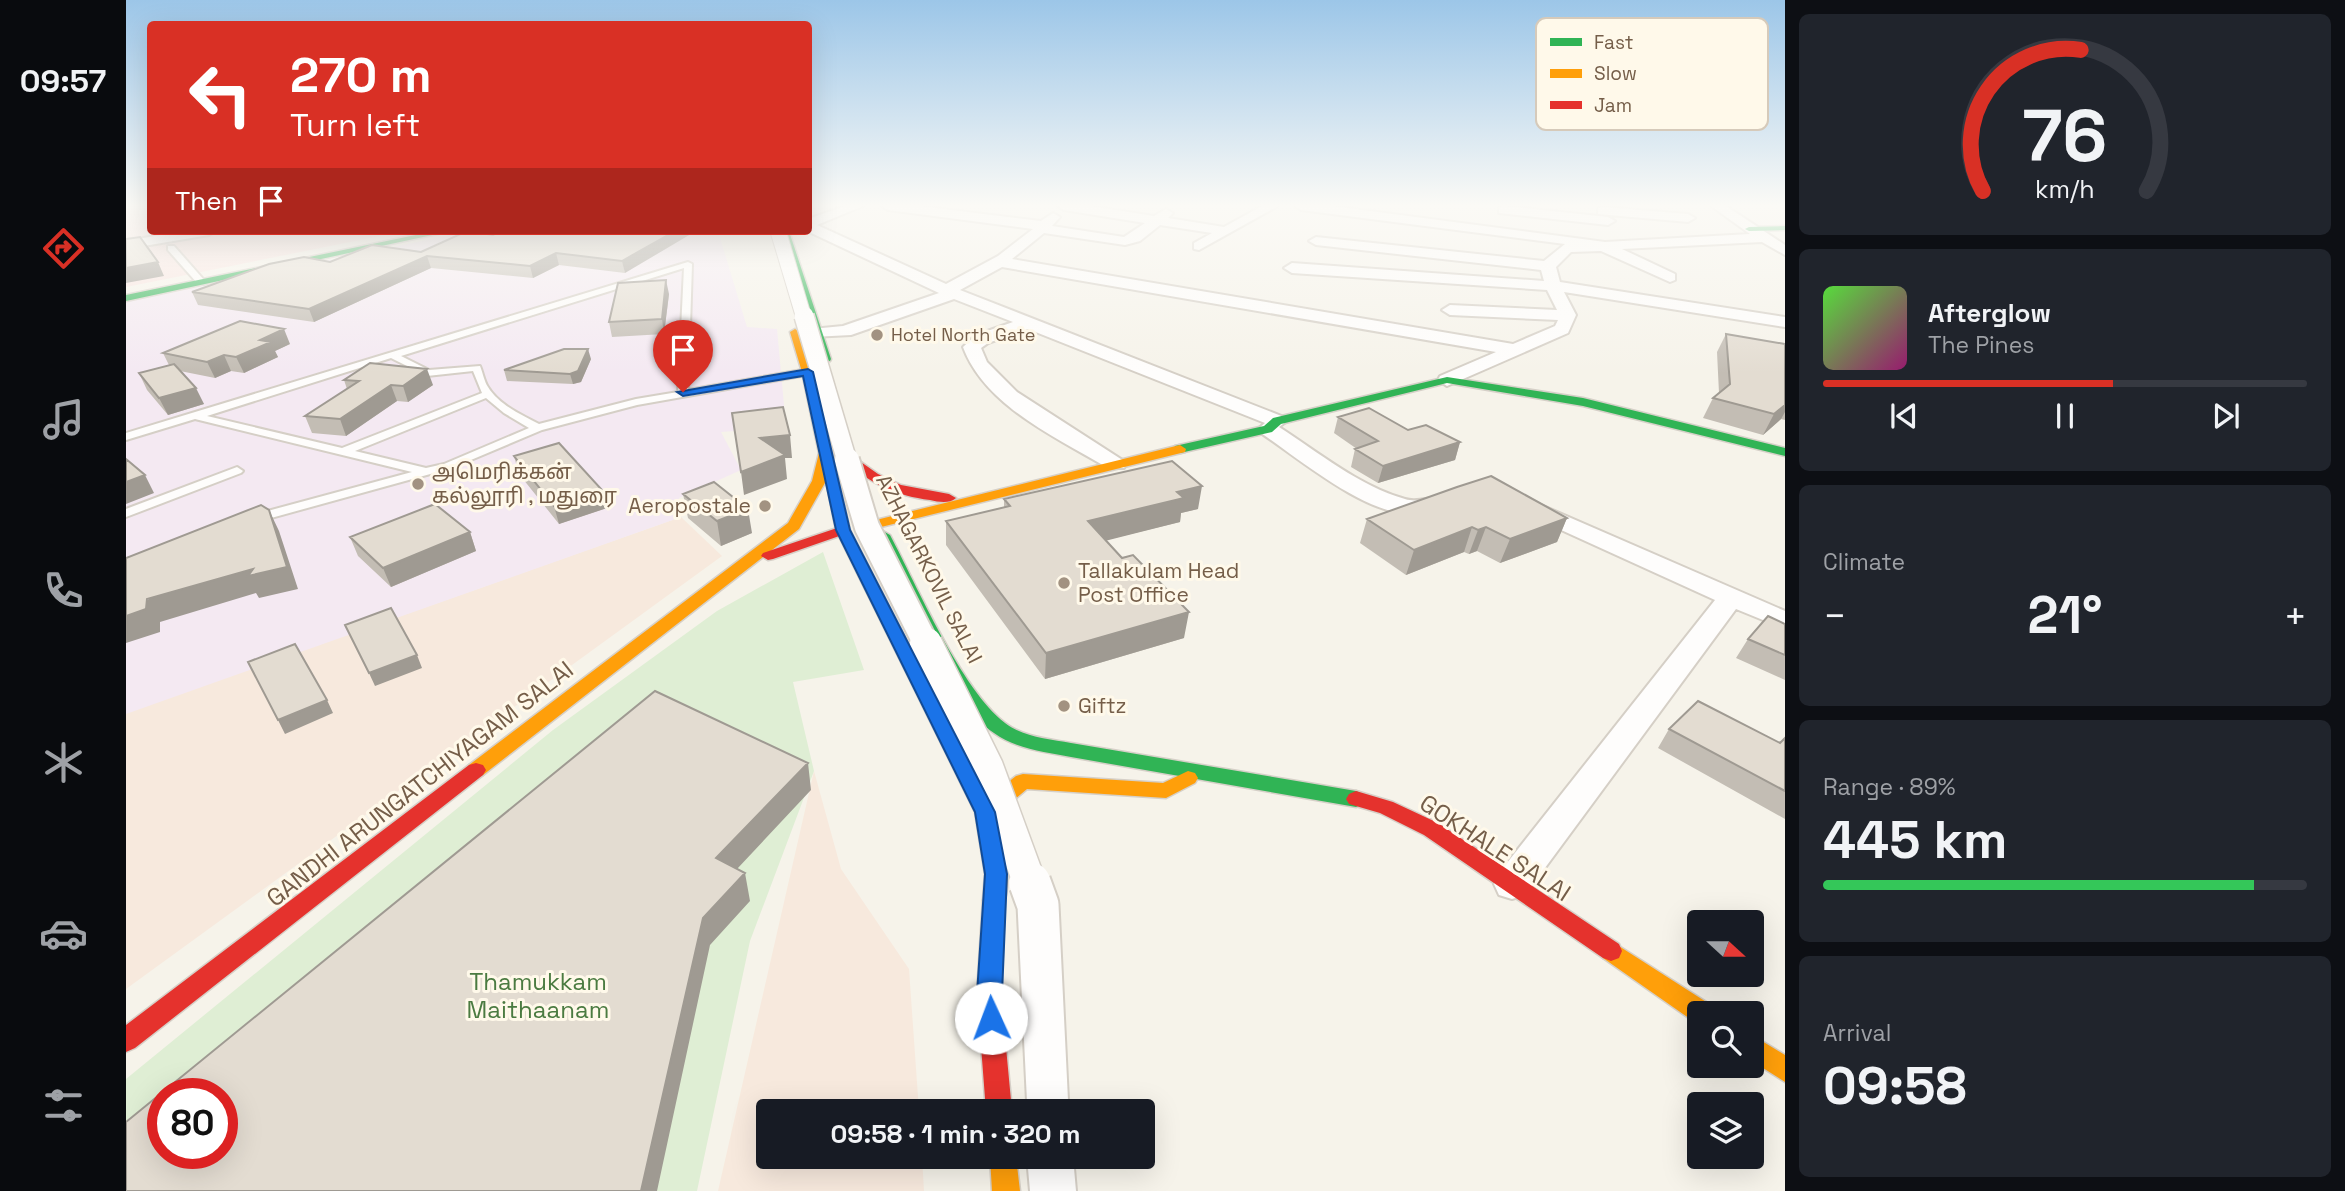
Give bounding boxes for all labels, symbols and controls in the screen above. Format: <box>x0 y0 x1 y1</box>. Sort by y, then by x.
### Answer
legend <box>1536 18 1768 130</box>
text: Fast <box>1594 30 1634 55</box>
text: 270 m <box>290 44 432 106</box>
icon: left <box>175 49 266 140</box>
text: 09:57 <box>20 61 106 101</box>
text: Slow <box>1594 61 1637 86</box>
text: 76 <box>2022 89 2108 182</box>
text: Jam <box>1594 93 1632 118</box>
text: Turn left <box>290 105 420 145</box>
text: km/h <box>2035 173 2095 205</box>
icon: arrive <box>252 182 290 220</box>
text: Then <box>175 184 238 218</box>
icon: directions <box>39 224 88 273</box>
text: Afterglow <box>1928 296 2051 330</box>
pin <box>653 320 713 392</box>
place label: Hotel North Gate <box>891 323 1035 346</box>
marker: Hotel North Gate <box>869 327 885 343</box>
text: The Pines <box>1928 330 2034 360</box>
icon: arrive <box>664 331 702 369</box>
icon: music <box>39 395 88 444</box>
icon: previous <box>1885 397 1923 435</box>
icon: pause <box>2046 397 2084 435</box>
icon: next <box>2207 397 2245 435</box>
place label: அமெரிக்கன் கல்லூரி , மதுரை <box>432 458 618 510</box>
street label: AZHAGARKOVIL SALAI <box>870 470 989 668</box>
marker: அமெரிக்கன் கல்லூரி , மதுரை <box>410 476 426 492</box>
place label: Aeropostale <box>628 492 751 519</box>
marker: Aeropostale <box>757 498 773 514</box>
text: Climate <box>1823 547 1905 577</box>
place label: Tallakulam Head Post Office <box>1078 557 1239 608</box>
icon: phone <box>39 566 88 615</box>
marker: Tallakulam Head Post Office <box>1056 575 1072 591</box>
text: 21° <box>2028 582 2102 648</box>
text: − <box>1823 592 1847 640</box>
text: + <box>2283 592 2307 640</box>
street label: GANDHI ARUNGATCHIYAGAM SALAI <box>260 654 580 913</box>
place label: Giftz <box>1078 692 1127 719</box>
marker: Giftz <box>1056 698 1072 714</box>
icon: climate <box>39 738 88 787</box>
text: Range · 89% <box>1823 772 1956 802</box>
street label: GOKHALE SALAI <box>1414 787 1577 908</box>
text: 445 km <box>1823 807 2007 873</box>
icon: car <box>39 909 88 958</box>
north arrow <box>1687 910 1764 987</box>
map controls <box>1687 910 1764 1169</box>
park label: Thamukkam Maithaanam <box>467 966 609 1025</box>
position arrow <box>954 981 1028 1055</box>
button: search <box>1687 1001 1764 1078</box>
text: Arrival <box>1823 1018 1891 1048</box>
text: 09:58 <box>1823 1053 1967 1119</box>
speed limit sign: 80 <box>147 1078 238 1169</box>
icon: filters <box>39 1081 88 1130</box>
button: layers <box>1687 1092 1764 1169</box>
text: 09:58 · 1 min · 320 m <box>830 1117 1081 1151</box>

